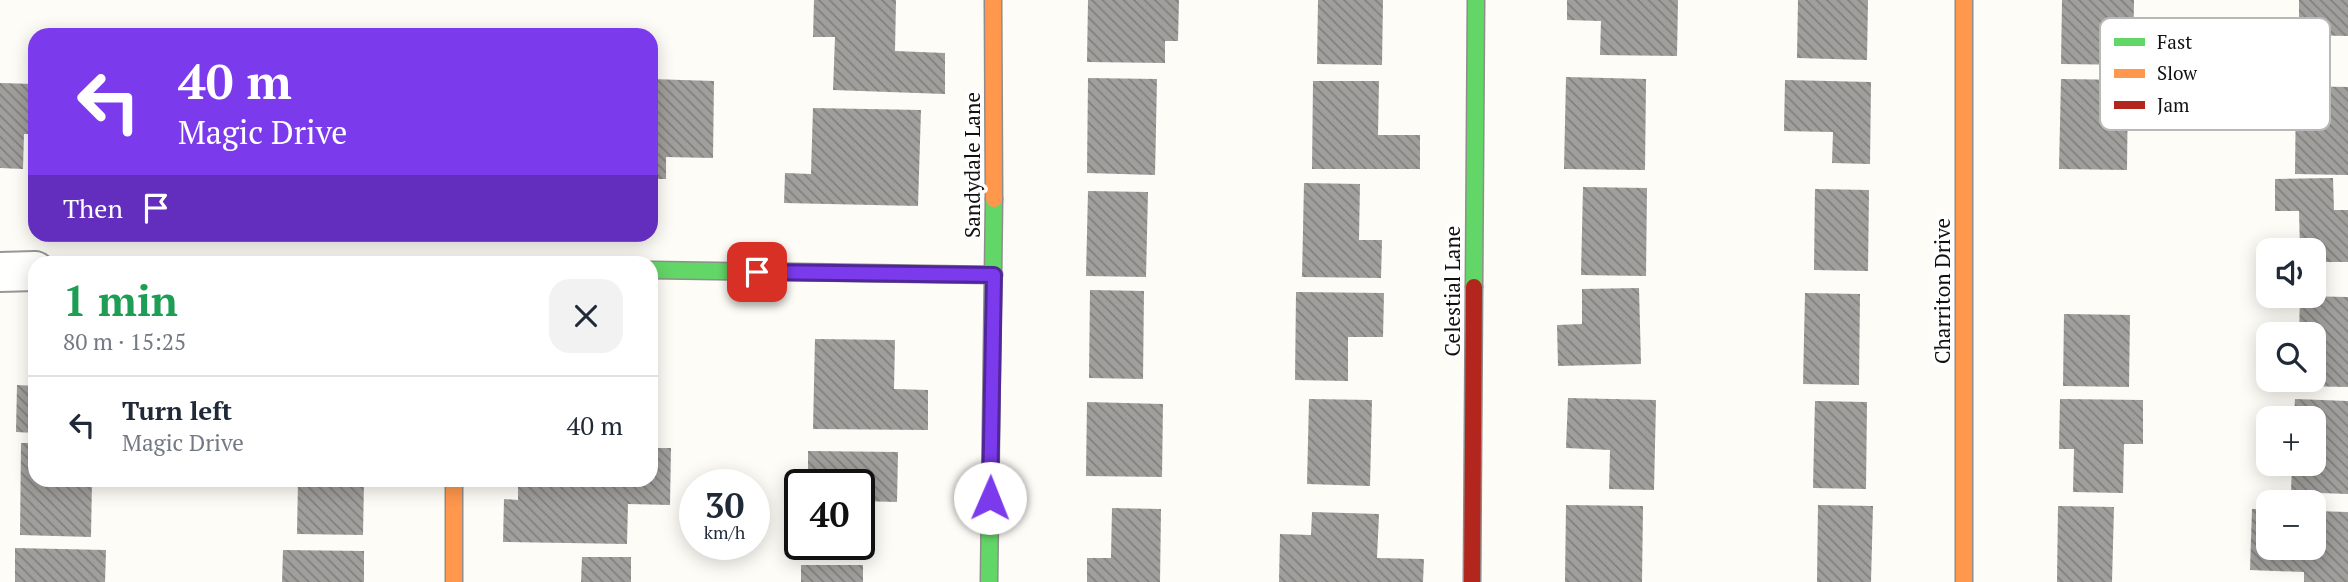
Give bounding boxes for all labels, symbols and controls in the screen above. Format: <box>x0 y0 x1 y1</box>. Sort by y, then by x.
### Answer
legend <box>2100 18 2330 130</box>
text: Fast <box>2157 29 2192 54</box>
text: 40 m <box>178 48 292 113</box>
icon: left <box>63 56 154 147</box>
text: Slow <box>2157 60 2198 85</box>
street label: Sandydale Lane <box>958 92 986 238</box>
text: Jam <box>2157 92 2190 117</box>
text: Magic Drive <box>178 111 347 153</box>
icon: arrive <box>137 189 175 227</box>
text: Then <box>63 191 123 225</box>
street label: Charriton Drive <box>1928 218 1956 364</box>
street label: Celestial Lane <box>1438 226 1466 356</box>
map controls <box>2256 238 2326 560</box>
button: sound <box>2256 238 2326 308</box>
pin <box>727 242 787 302</box>
icon: arrive <box>738 253 776 291</box>
text: 1 min <box>63 272 178 328</box>
button: close <box>549 279 623 353</box>
button: search <box>2256 322 2326 392</box>
text: 80 m · 15:25 <box>63 326 186 357</box>
text: Turn left <box>122 393 232 427</box>
icon: left <box>63 406 101 444</box>
button: + <box>2256 406 2326 476</box>
text: 40 m <box>567 408 623 442</box>
text: Magic Drive <box>122 427 244 458</box>
position arrow <box>953 461 1027 535</box>
speed limit sign: 40 <box>784 469 875 560</box>
text: 30 <box>705 482 744 528</box>
button: − <box>2256 490 2326 560</box>
text: km/h <box>704 520 745 544</box>

